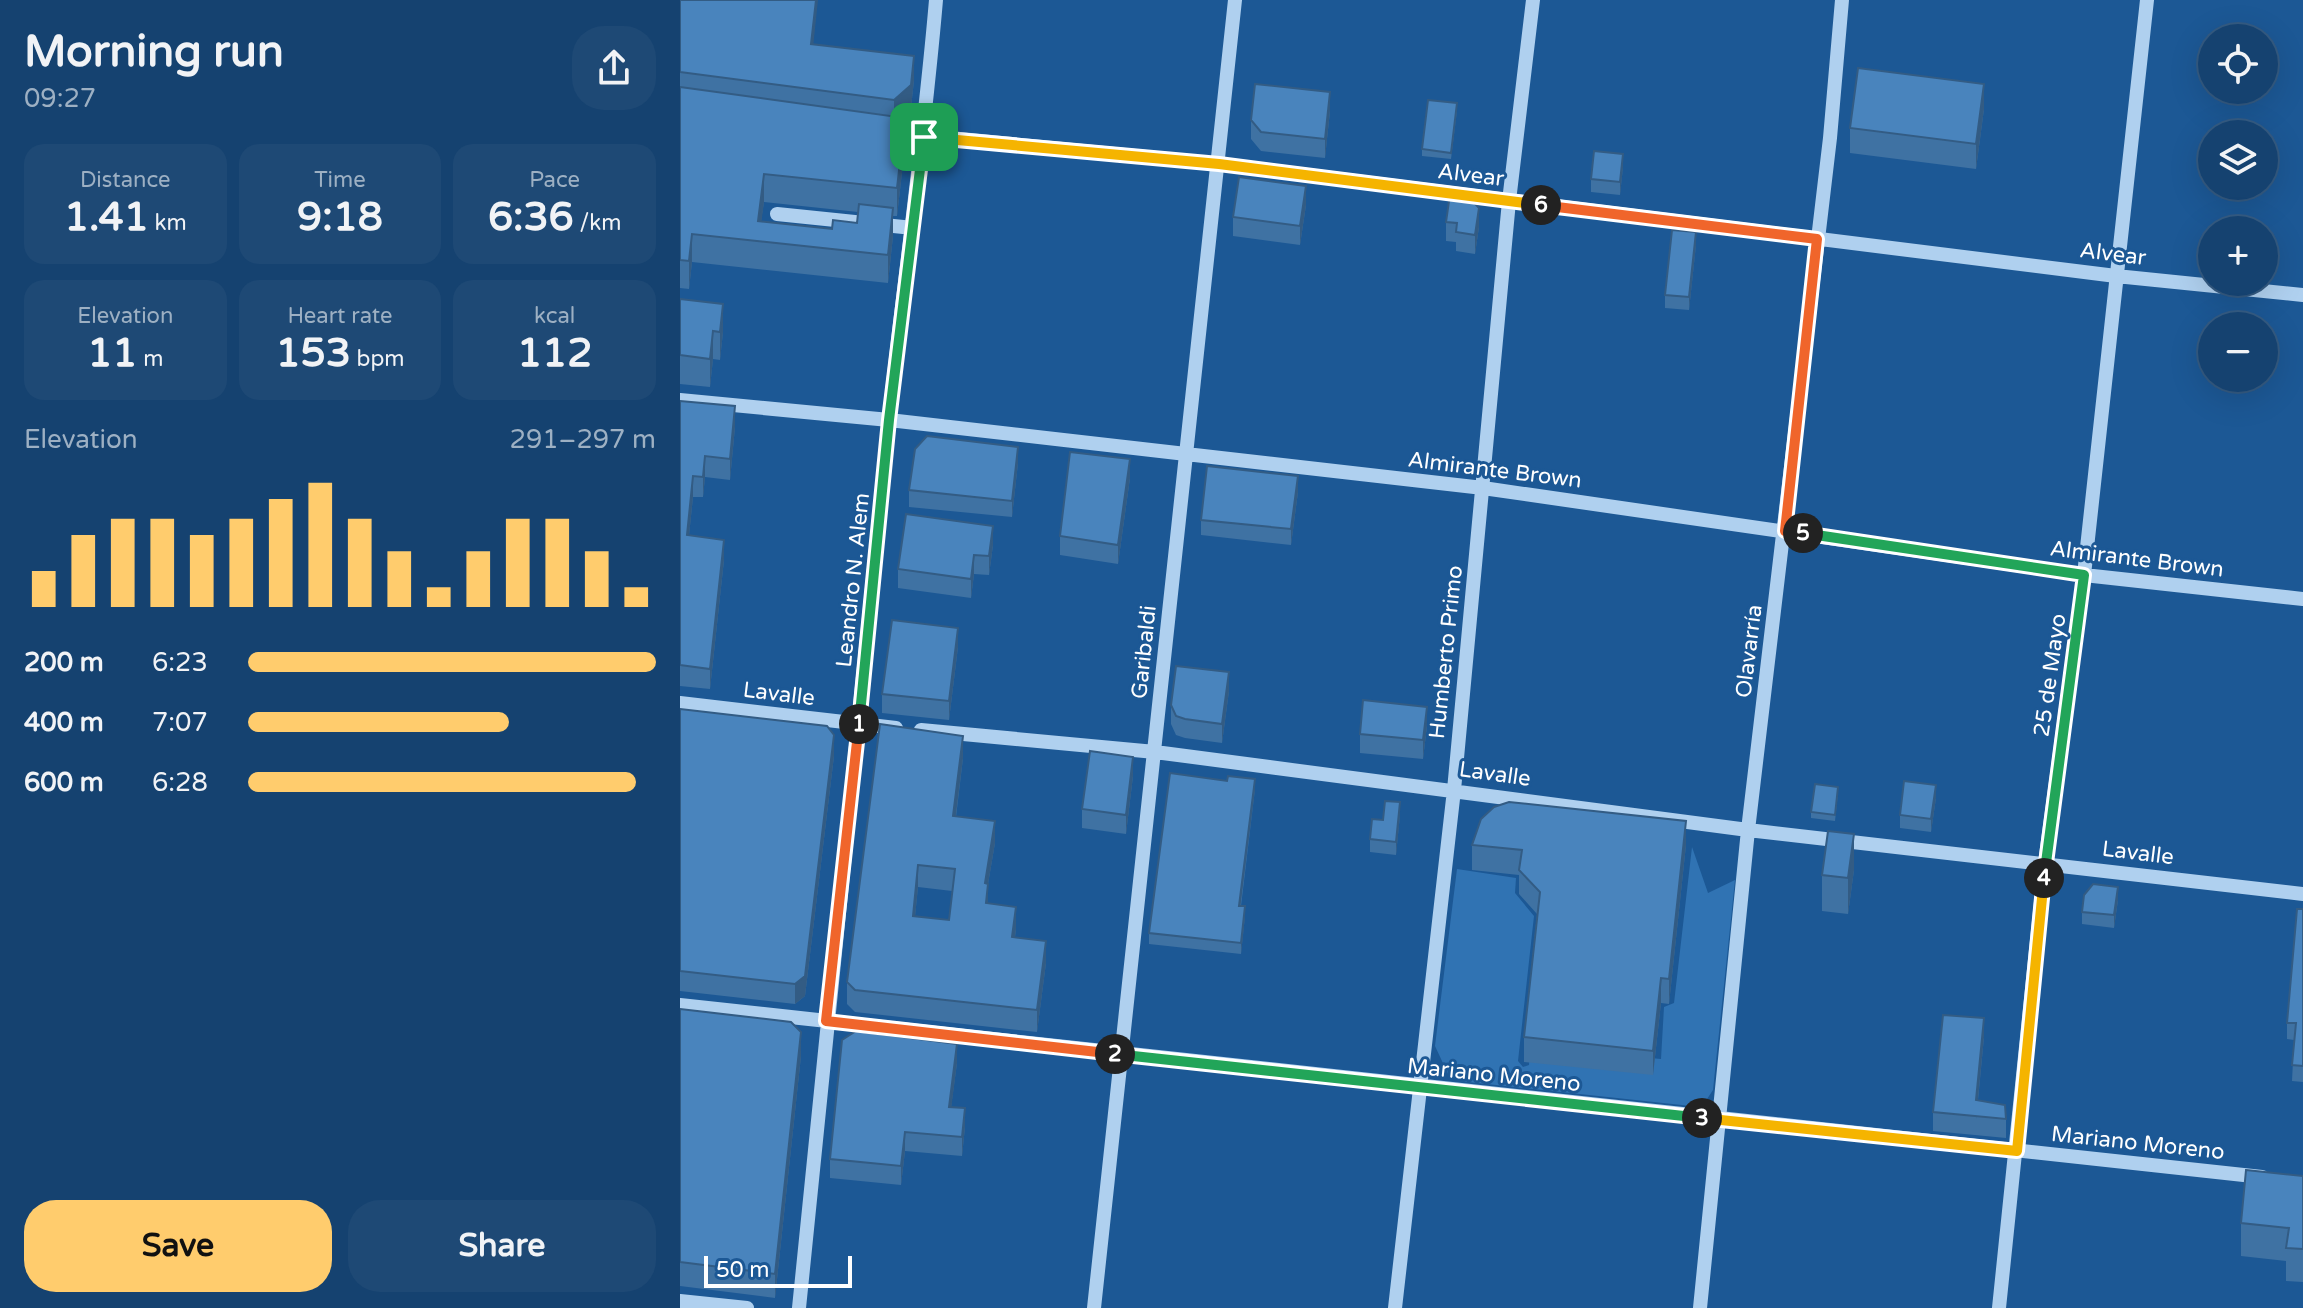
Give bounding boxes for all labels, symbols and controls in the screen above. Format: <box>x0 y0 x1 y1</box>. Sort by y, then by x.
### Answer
map controls <box>2198 24 2278 392</box>
button: locate <box>2198 24 2278 104</box>
text: Morning run <box>24 26 284 79</box>
button: share <box>572 26 656 110</box>
text: 09:27 <box>24 83 96 114</box>
pin <box>890 103 958 171</box>
icon: arrive <box>902 115 946 159</box>
button: layers <box>2198 120 2278 200</box>
street label: Alvear <box>1436 158 1506 192</box>
text: Distance <box>80 167 171 193</box>
text: Time <box>314 167 366 193</box>
text: Pace <box>529 167 580 193</box>
pin: 6 <box>1521 185 1561 225</box>
text: 6 <box>1534 192 1548 218</box>
text: 1.41 <box>64 193 149 241</box>
text: 9:18 <box>297 193 383 241</box>
text: 6:36 <box>488 193 574 241</box>
text: km <box>149 210 187 236</box>
text: /km <box>574 210 621 236</box>
button: + <box>2198 216 2278 296</box>
street label: Alvear <box>2078 237 2148 271</box>
text: Elevation <box>77 303 173 329</box>
text: Heart rate <box>288 303 392 329</box>
text: kcal <box>534 303 575 329</box>
button: − <box>2198 312 2278 392</box>
text: 11 <box>87 329 137 377</box>
text: 153 <box>275 329 351 377</box>
text: 112 <box>517 329 592 377</box>
text: m <box>137 346 163 372</box>
text: bpm <box>351 346 405 372</box>
text: Elevation <box>24 424 138 455</box>
text: 291–297 m <box>510 424 656 455</box>
street label: Almirante Brown <box>1406 446 1583 494</box>
street label: Leandro N. Alem <box>831 491 875 669</box>
pin: 5 <box>1783 513 1823 553</box>
text: 5 <box>1796 520 1810 546</box>
street label: Almirante Brown <box>2048 535 2225 583</box>
street label: Humberto Primo <box>1424 564 1468 740</box>
street label: Olavarría <box>1730 603 1768 699</box>
street label: Garibaldi <box>1126 604 1162 700</box>
street label: 25 de Mayo <box>2028 612 2071 738</box>
text: 200 m <box>24 647 104 678</box>
text: 6:23 <box>152 647 208 678</box>
street label: Lavalle <box>741 677 816 711</box>
pin: 1 <box>839 704 879 744</box>
text: 400 m <box>24 707 104 738</box>
text: 7:07 <box>152 707 208 738</box>
text: 1 <box>852 711 866 737</box>
street label: Lavalle <box>1457 756 1532 792</box>
text: 600 m <box>24 767 104 798</box>
text: 6:28 <box>152 767 208 798</box>
street label: Lavalle <box>2100 836 2175 870</box>
pin: 4 <box>2024 858 2064 898</box>
text: 4 <box>2037 865 2051 891</box>
pin: 2 <box>1095 1034 1135 1074</box>
text: 2 <box>1108 1041 1122 1067</box>
street label: Mariano Moreno <box>1406 1053 1582 1097</box>
pin: 3 <box>1682 1098 1722 1138</box>
text: 3 <box>1695 1105 1709 1131</box>
street label: Mariano Moreno <box>2050 1121 2226 1165</box>
button: Save <box>24 1200 332 1292</box>
button: Share <box>348 1200 656 1292</box>
scale bar <box>704 1252 852 1288</box>
text: 50 m <box>716 1257 770 1283</box>

